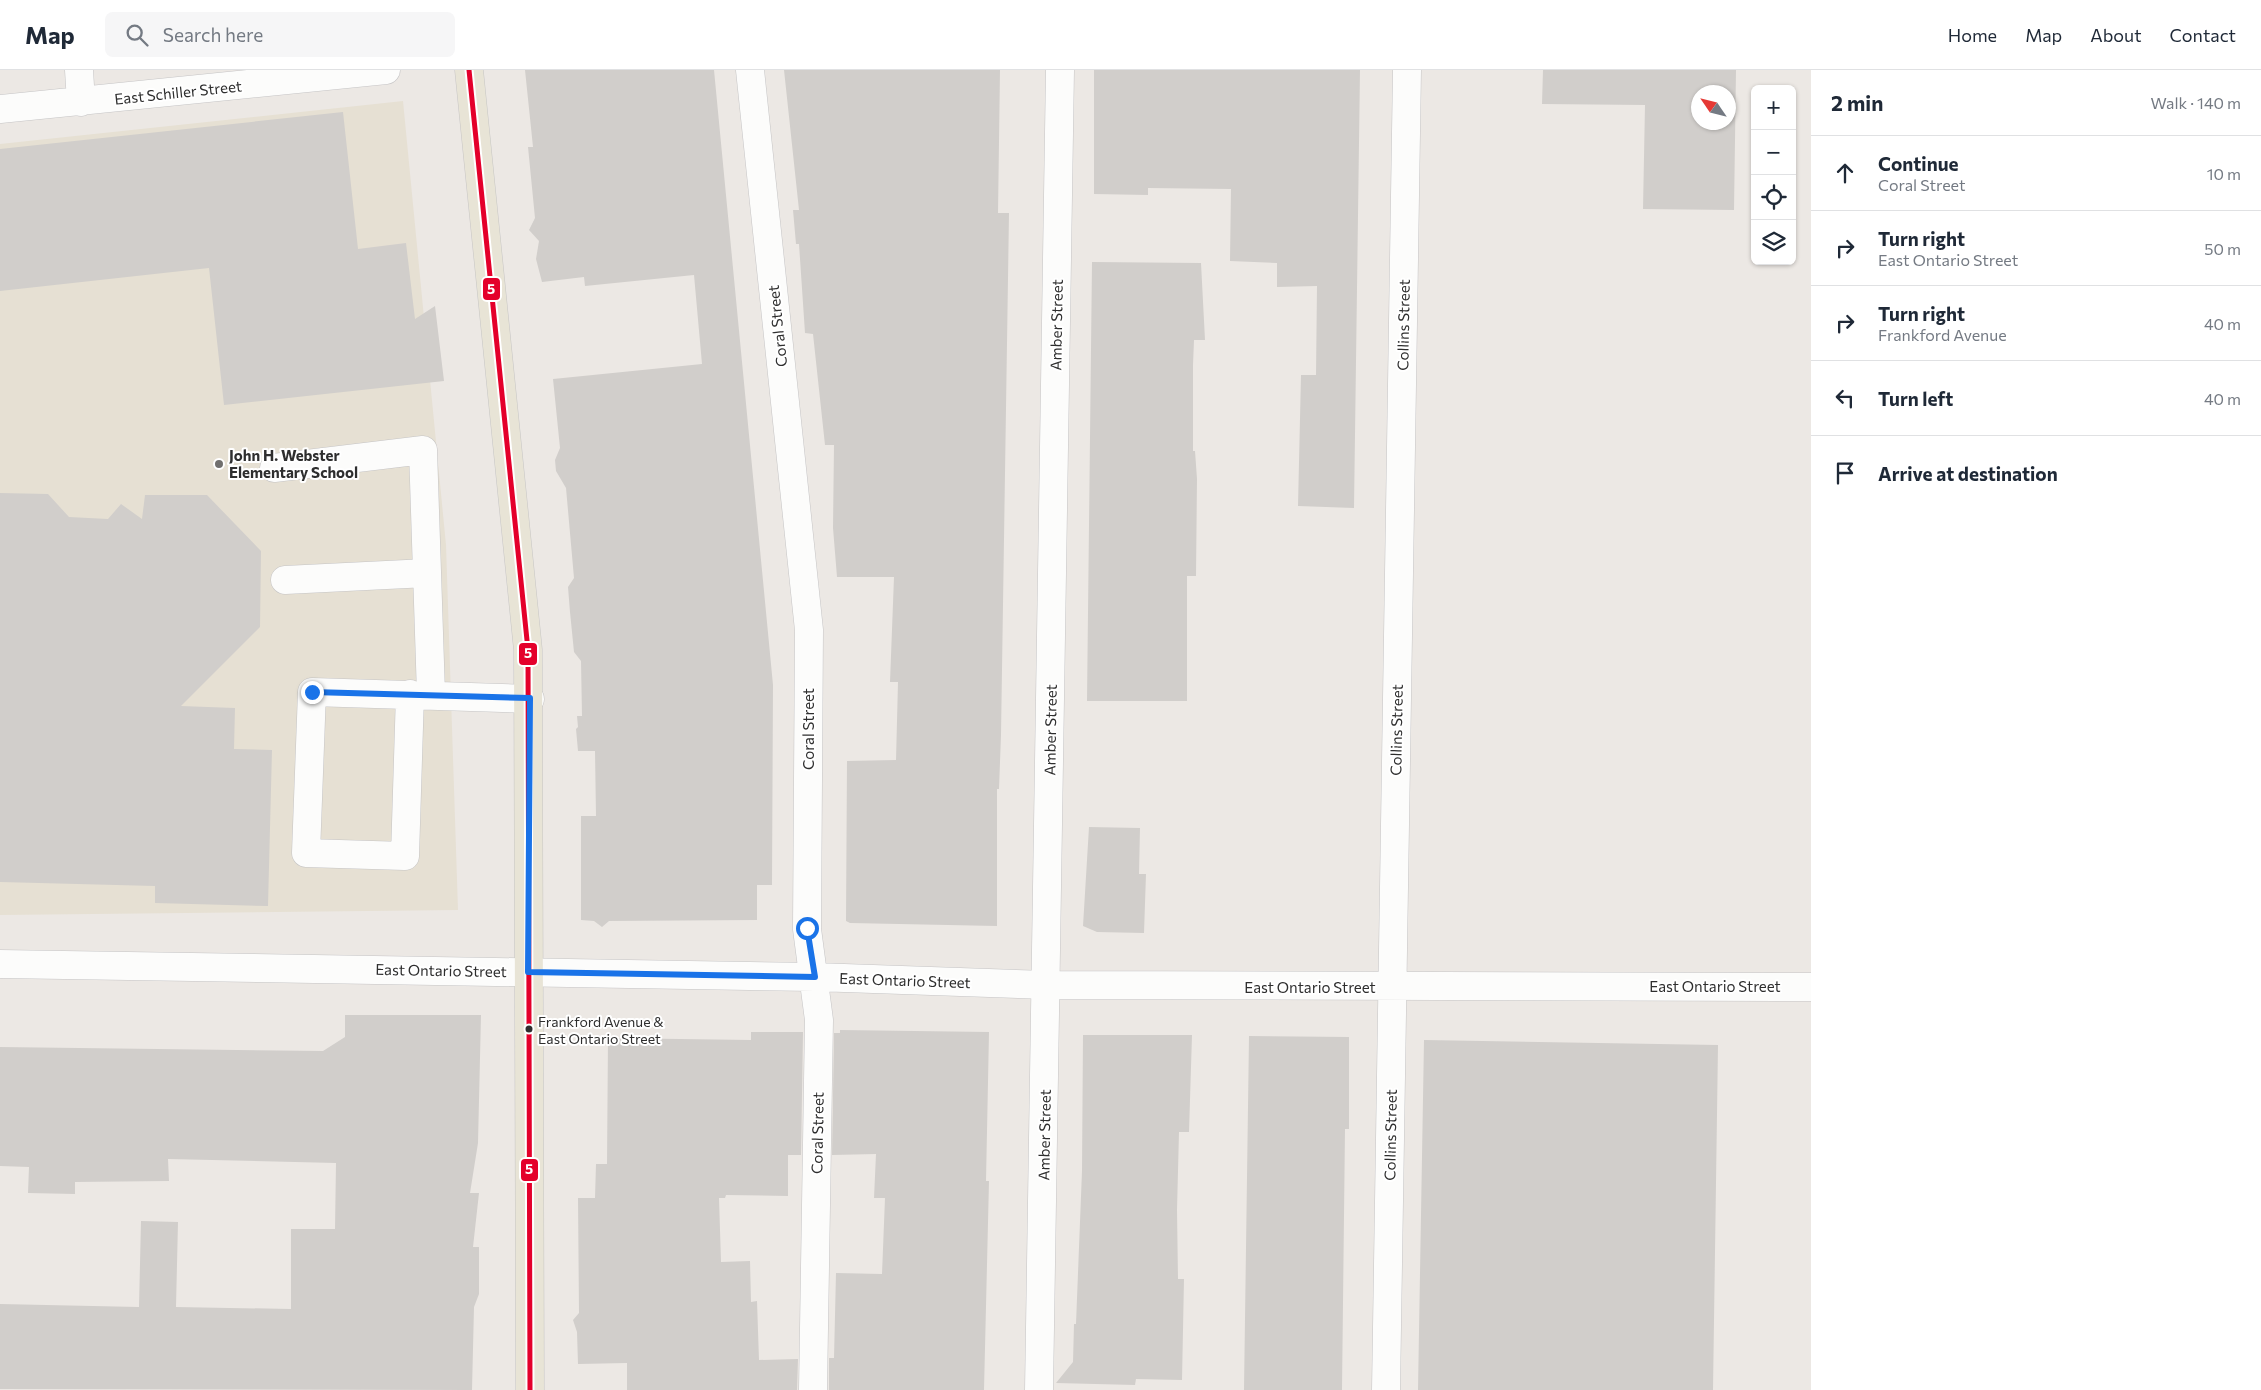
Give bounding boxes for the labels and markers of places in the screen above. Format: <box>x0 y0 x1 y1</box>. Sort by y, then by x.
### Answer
place label: John H. Webster Elementary School <box>229 446 358 481</box>
marker: John H. Webster Elementary School <box>213 458 225 470</box>
place label: Frankford Avenue & East Ontario Street <box>538 1013 664 1047</box>
marker: Frankford Avenue & East Ontario Street <box>524 1024 534 1034</box>

